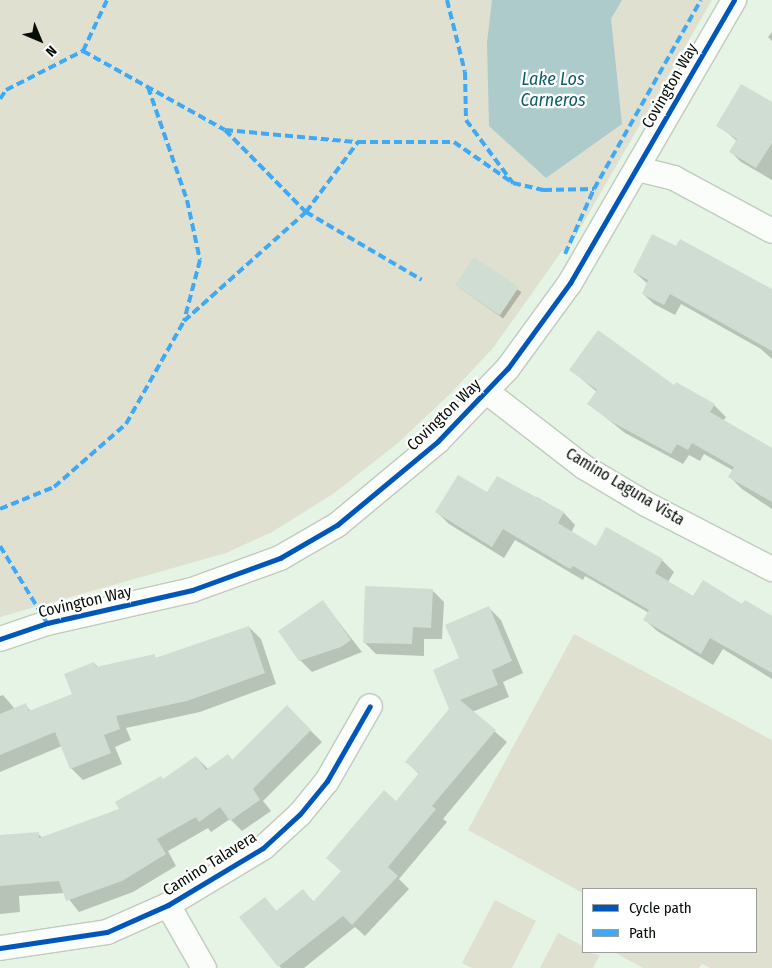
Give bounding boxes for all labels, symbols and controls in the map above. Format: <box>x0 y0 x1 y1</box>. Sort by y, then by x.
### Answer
north arrow <box>15 15 65 65</box>
street label: Covington Way <box>638 40 702 132</box>
text: N <box>42 42 60 60</box>
water label: Lake Los Carneros <box>520 69 586 112</box>
street label: Covington Way <box>403 375 485 455</box>
street label: Camino Laguna Vista <box>562 444 688 530</box>
street label: Covington Way <box>37 582 133 622</box>
street label: Camino Talavera <box>160 828 260 900</box>
legend <box>582 888 757 953</box>
text: Cycle path <box>629 899 692 917</box>
text: Path <box>629 924 656 942</box>

